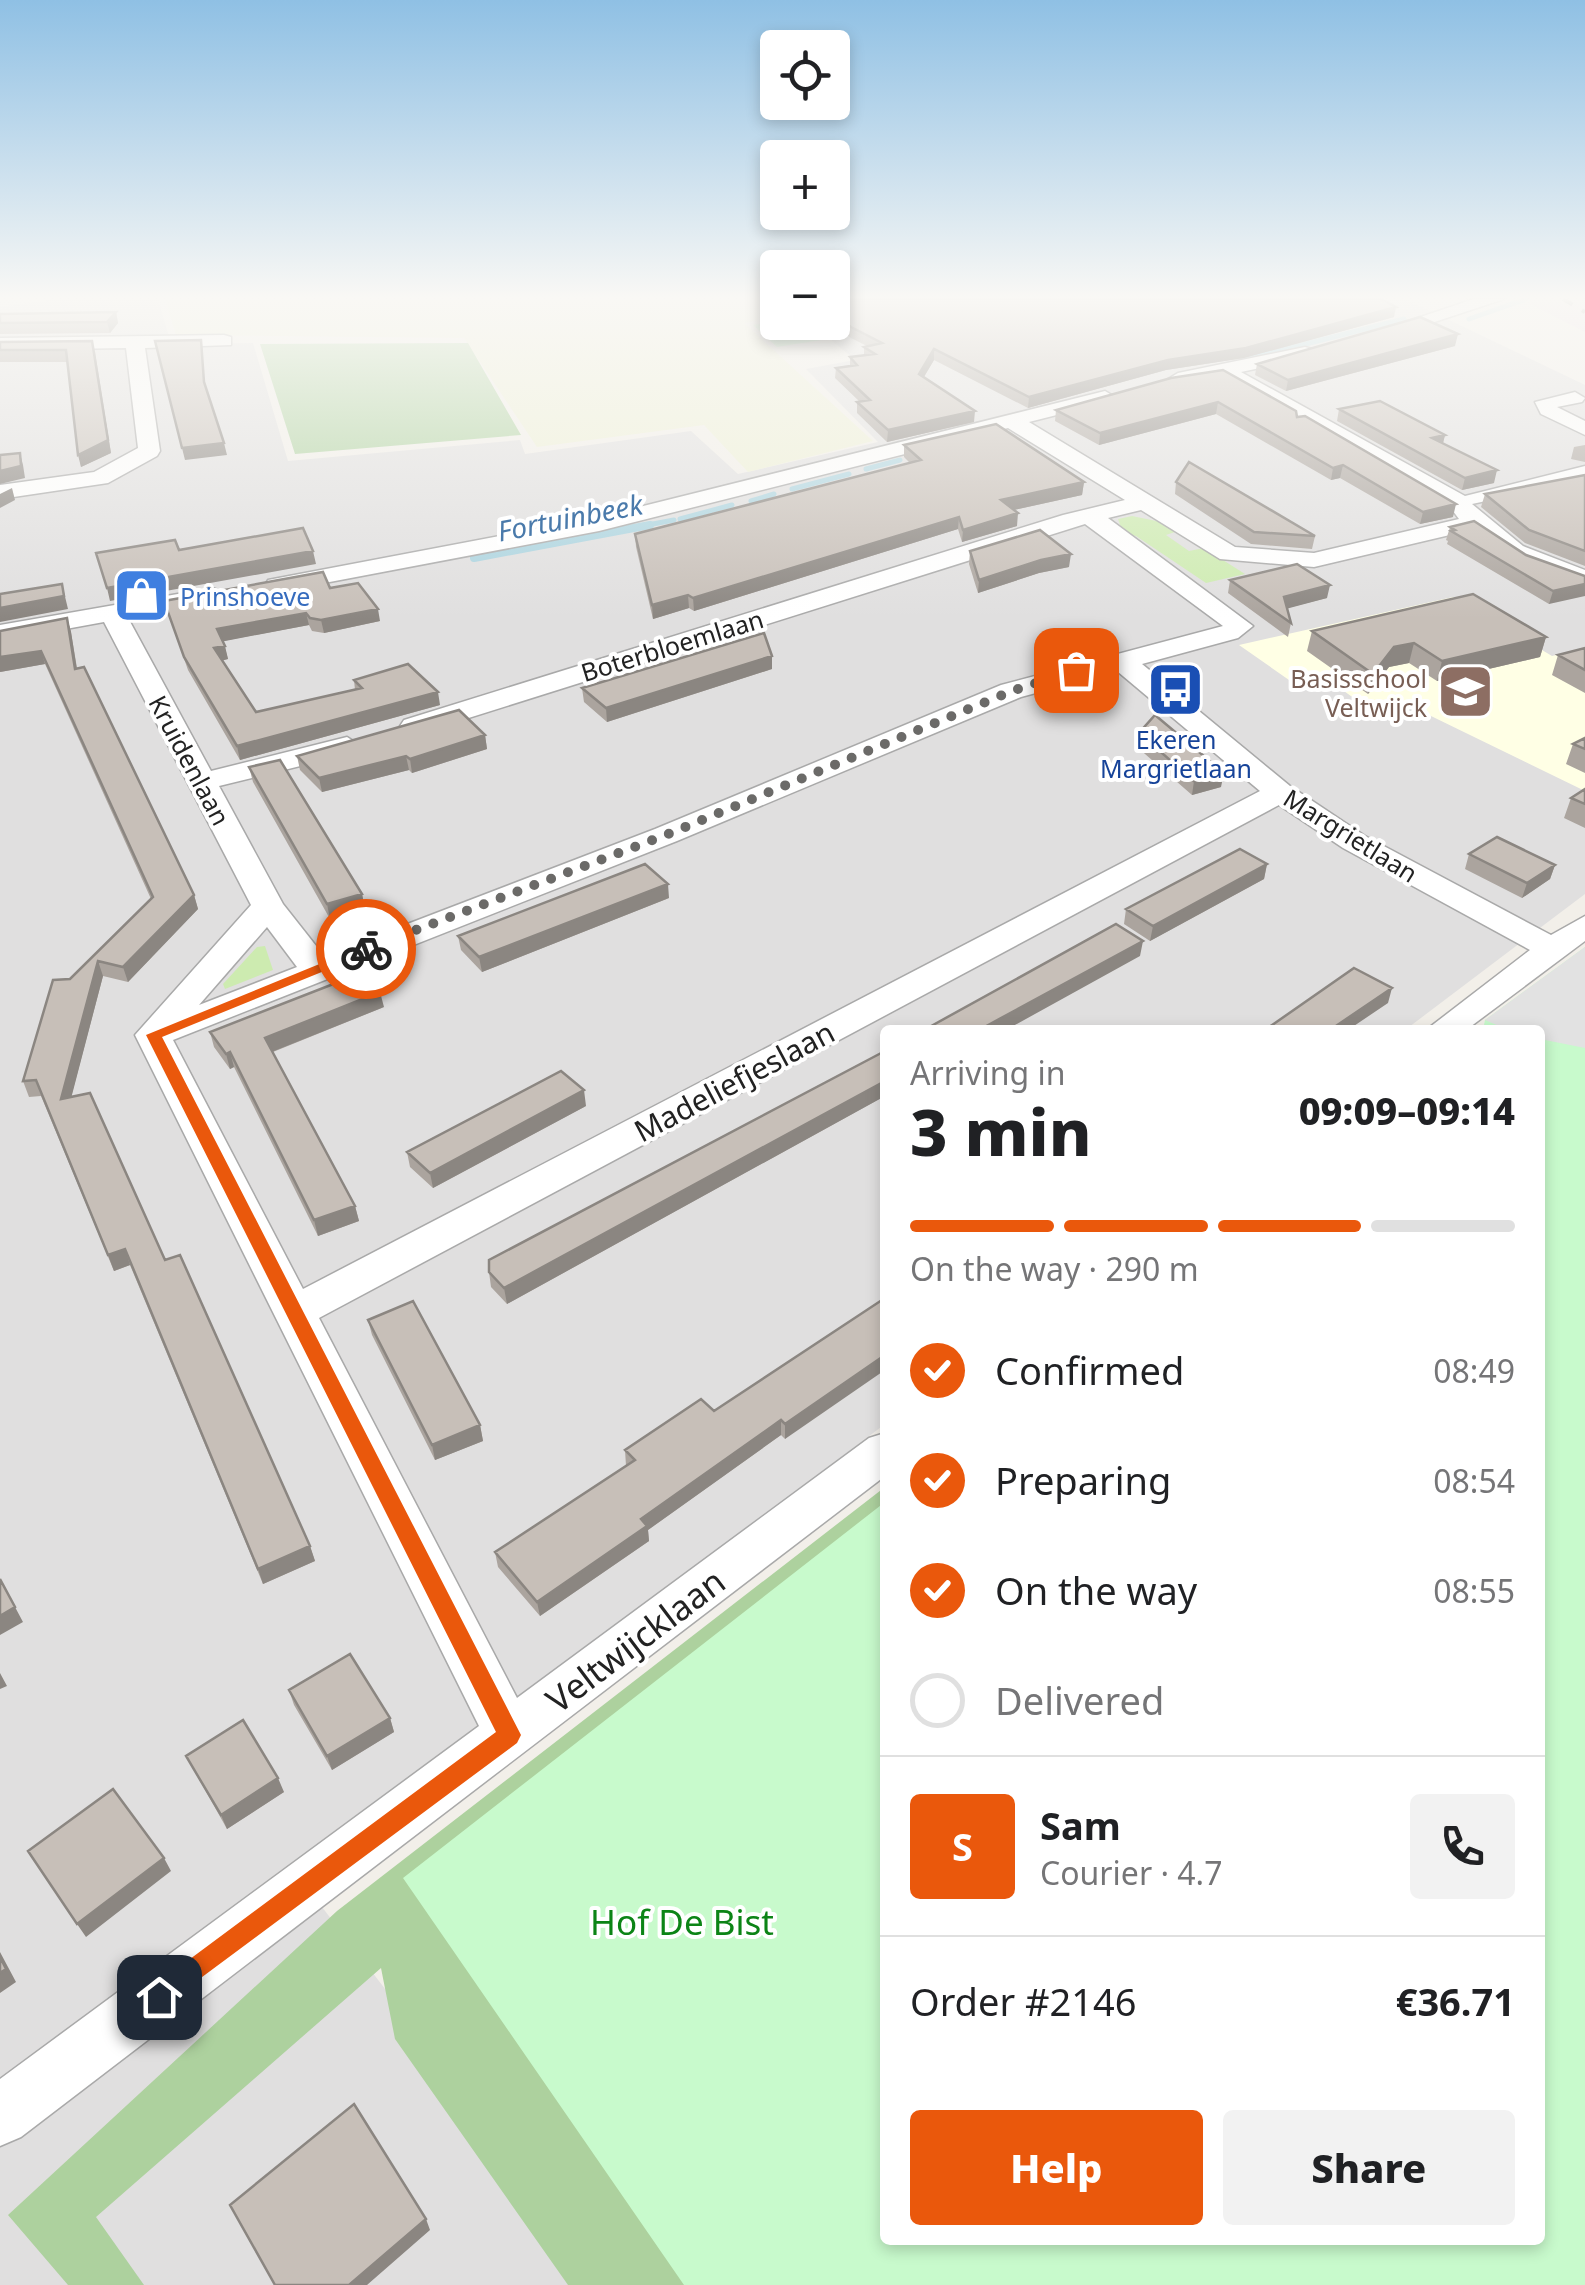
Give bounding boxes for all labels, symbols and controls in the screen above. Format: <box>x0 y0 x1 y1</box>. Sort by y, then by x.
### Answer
map controls <box>760 30 850 340</box>
button: locate <box>760 30 850 120</box>
button: + <box>760 140 850 230</box>
button: − <box>760 250 850 340</box>
water label: Fortuinbeek <box>494 484 647 550</box>
shop icon: Prinshoeve <box>111 566 171 626</box>
place label: Prinshoeve <box>180 579 310 613</box>
street label: Boterbloemlaan <box>577 601 767 689</box>
pin <box>1034 628 1119 713</box>
icon: bag <box>1049 643 1104 698</box>
bus stop icon: Ekeren Margrietlaan <box>1146 660 1206 720</box>
place label: Basisschool Veltwijck <box>1290 661 1428 724</box>
school or university icon: Basisschool Veltwijck <box>1436 662 1496 722</box>
street label: Kruidenlaan <box>142 689 238 831</box>
place label: Ekeren Margrietlaan <box>1100 722 1252 785</box>
street label: Margrietlaan <box>1278 780 1424 890</box>
courier <box>316 899 416 999</box>
icon: bike <box>339 922 394 977</box>
street label: Madeliefjeslaan <box>627 1011 841 1151</box>
text: Arriving in <box>910 1051 1065 1094</box>
text: 09:09–09:14 <box>1299 1084 1515 1136</box>
text: 3 min <box>910 1087 1092 1175</box>
text: On the way · 290 m <box>910 1247 1199 1290</box>
icon: check <box>910 1343 965 1398</box>
text: Confirmed <box>995 1344 1184 1396</box>
text: 08:49 <box>1433 1349 1515 1392</box>
icon: check <box>910 1453 965 1508</box>
text: Preparing <box>995 1454 1171 1506</box>
text: 08:54 <box>1433 1459 1515 1502</box>
street label: Veltwijcklaan <box>536 1557 734 1723</box>
icon: check <box>910 1563 965 1618</box>
text: On the way <box>995 1564 1197 1616</box>
text: 08:55 <box>1433 1569 1515 1612</box>
text: Delivered <box>995 1674 1164 1726</box>
button: phone <box>1410 1794 1515 1899</box>
text: Sam <box>1040 1799 1121 1851</box>
text: S <box>952 1820 973 1872</box>
text: Courier · 4.7 <box>1040 1851 1223 1894</box>
park label: Hof De Bist <box>590 1898 774 1945</box>
pin <box>117 1955 202 2040</box>
icon: home <box>132 1970 187 2025</box>
text: Order #2146 <box>910 1975 1136 2027</box>
text: €36.71 <box>1396 1975 1515 2027</box>
button: Help <box>910 2110 1203 2225</box>
button: Share <box>1223 2110 1515 2225</box>

